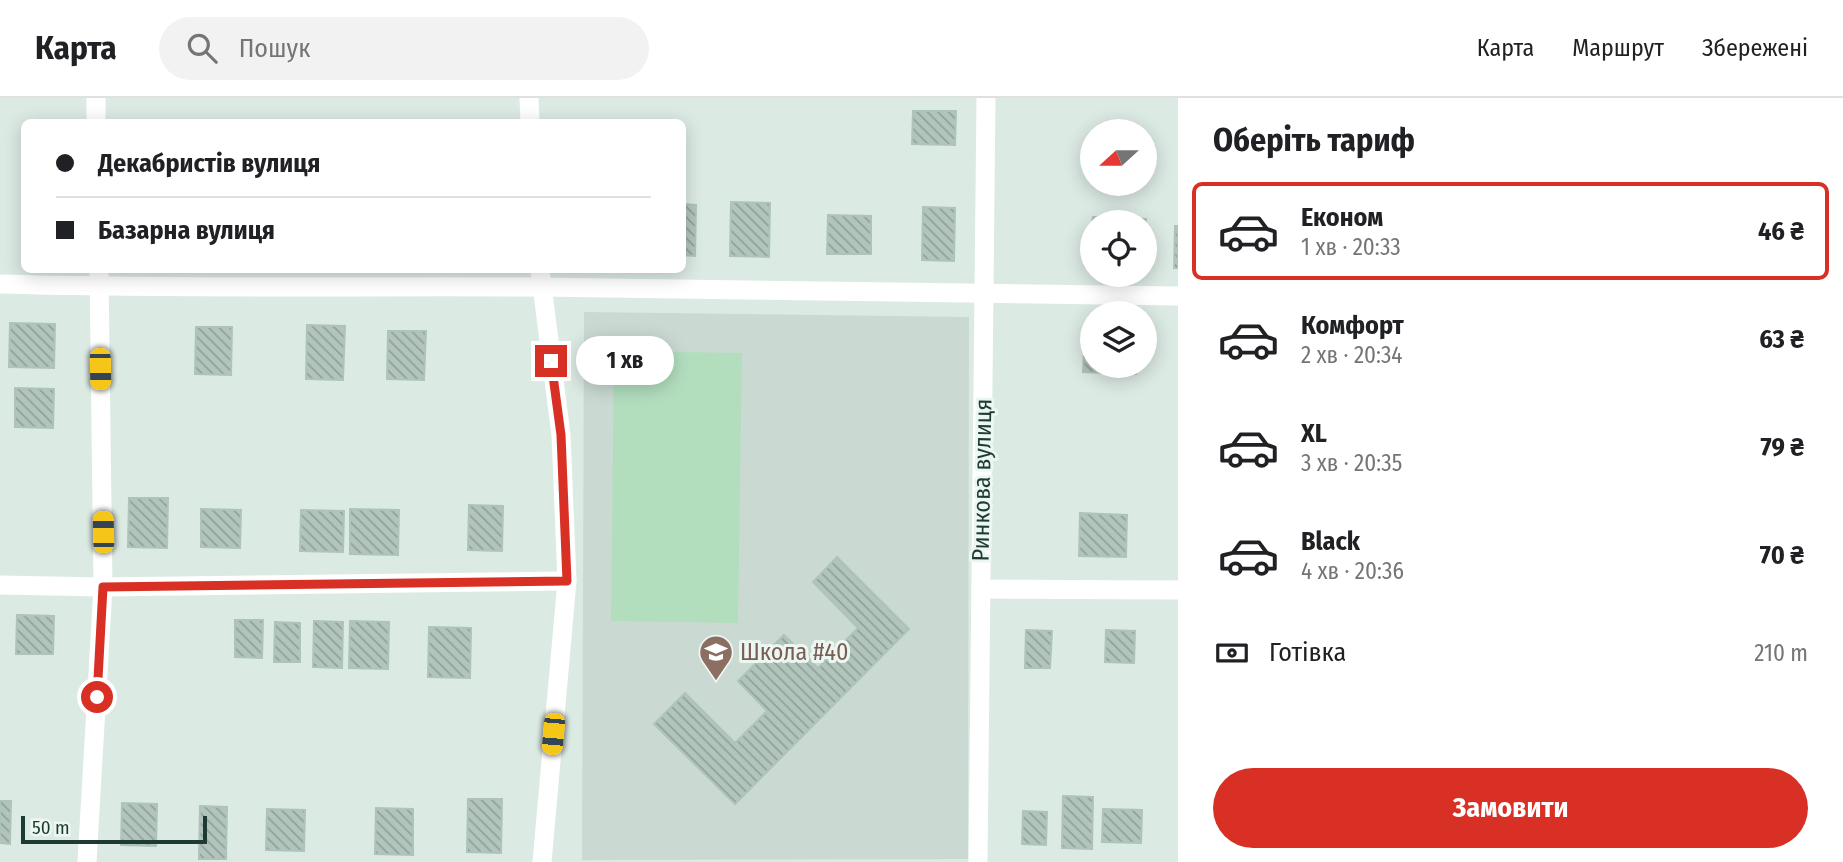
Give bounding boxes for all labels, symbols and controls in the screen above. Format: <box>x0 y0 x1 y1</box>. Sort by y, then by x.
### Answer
search box <box>159 17 649 80</box>
text: Карта <box>35 28 117 68</box>
icon: search <box>183 29 221 67</box>
text: Пошук <box>239 33 310 64</box>
text: Карта <box>1477 34 1534 62</box>
text: Маршрут <box>1572 34 1664 62</box>
text: Збережені <box>1702 34 1808 62</box>
north arrow <box>1080 119 1157 196</box>
map controls <box>1080 119 1157 378</box>
text: Оберіть тариф <box>1213 121 1415 159</box>
text: Декабристів вулиця <box>98 148 320 179</box>
icon: car <box>1217 200 1280 263</box>
text: Економ <box>1301 202 1383 233</box>
button: locate <box>1080 210 1157 287</box>
text: Базарна вулиця <box>98 215 275 246</box>
text: 46 ₴ <box>1758 216 1804 247</box>
text: 1 хв · 20:33 <box>1301 233 1401 261</box>
button: layers <box>1080 301 1157 378</box>
icon: car <box>1217 308 1280 371</box>
text: Комфорт <box>1301 310 1404 341</box>
text: 63 ₴ <box>1759 324 1804 355</box>
callout: 1 хв <box>576 336 674 386</box>
text: 2 хв · 20:34 <box>1301 341 1402 369</box>
route end <box>535 345 567 377</box>
text: 1 хв <box>607 346 643 374</box>
car <box>90 348 111 390</box>
street label: Ринкова вулиця <box>967 398 997 562</box>
icon: car <box>1217 416 1280 479</box>
text: XL <box>1301 418 1327 449</box>
text: 79 ₴ <box>1761 432 1804 463</box>
text: 3 хв · 20:35 <box>1301 449 1402 477</box>
car <box>93 511 114 553</box>
icon: car <box>1217 524 1280 587</box>
text: Black <box>1301 526 1360 557</box>
text: 70 ₴ <box>1760 540 1804 571</box>
text: 4 хв · 20:36 <box>1301 557 1404 585</box>
school or university icon: Школа #40 <box>697 633 735 682</box>
icon: cash <box>1213 634 1251 672</box>
text: Готівка <box>1269 637 1346 668</box>
place label: Школа #40 <box>740 638 848 666</box>
text: 210 m <box>1754 639 1808 667</box>
route start <box>81 681 113 713</box>
car <box>541 712 566 756</box>
button: Замовити <box>1213 768 1808 848</box>
scale bar <box>21 813 206 845</box>
text: 50 m <box>32 816 70 839</box>

